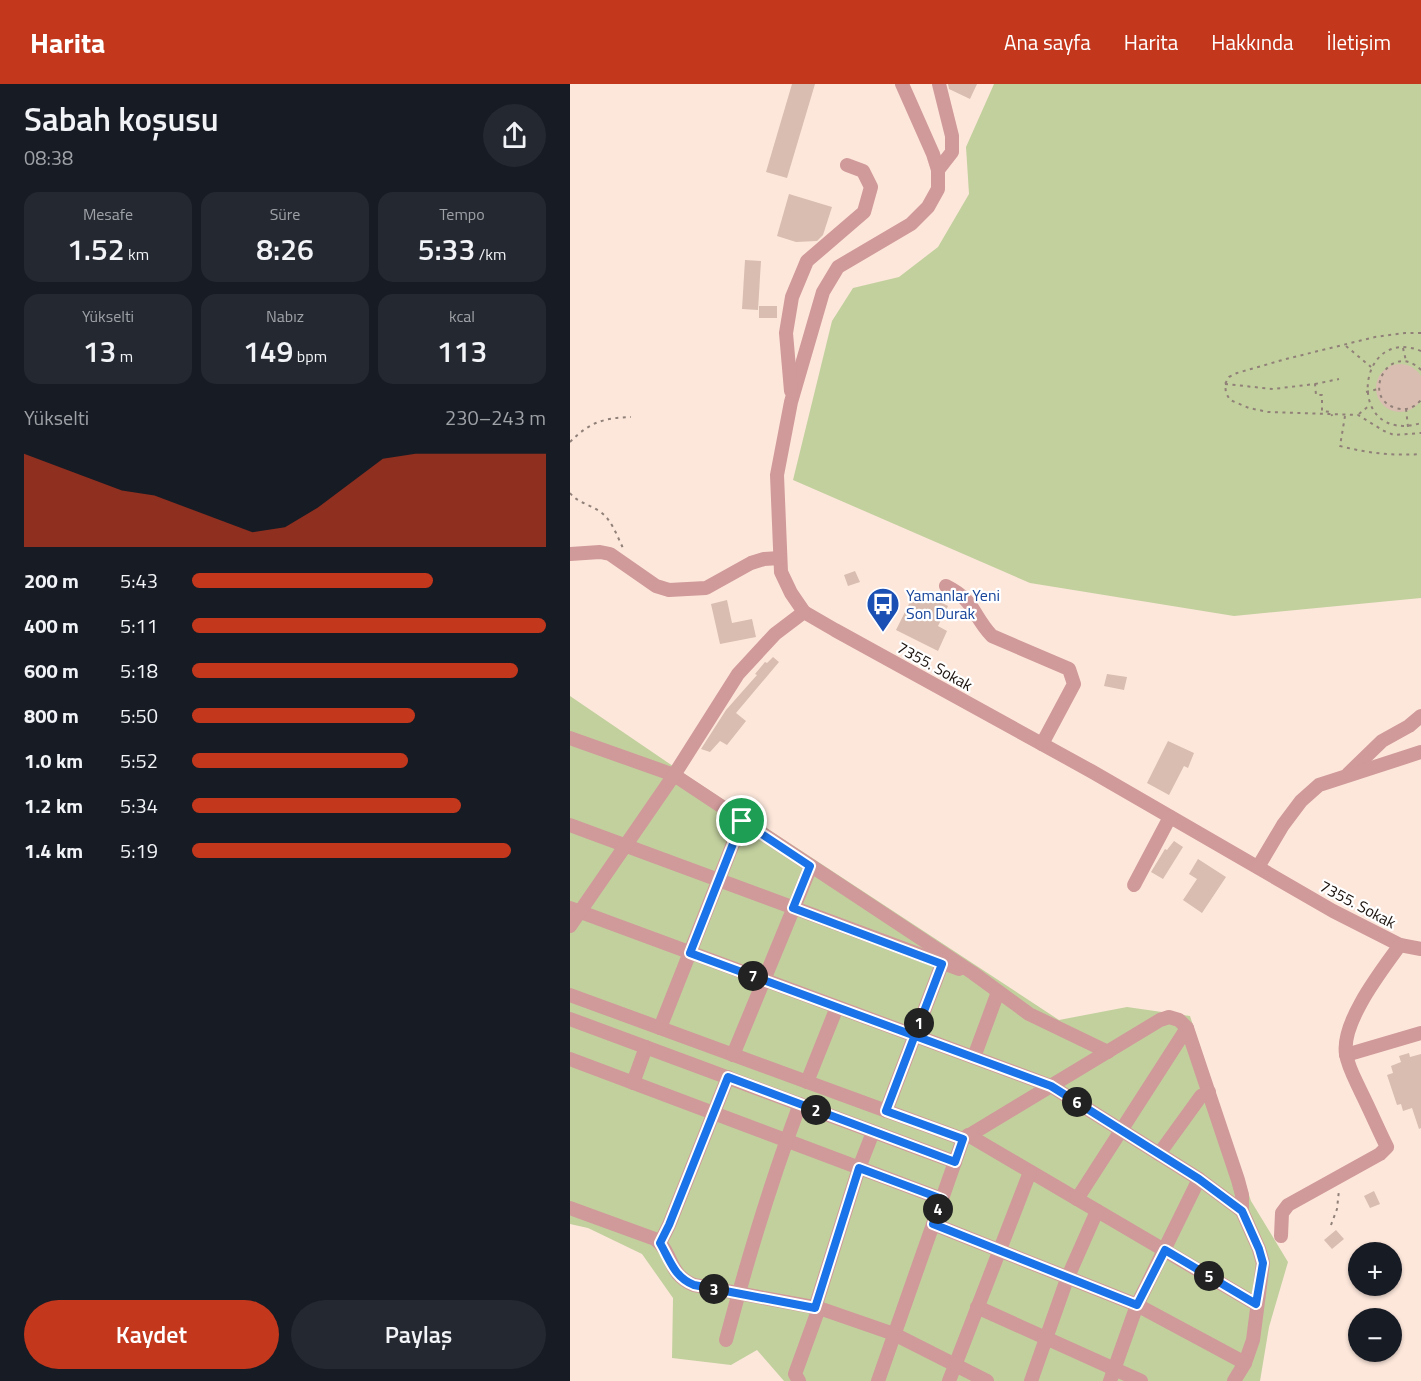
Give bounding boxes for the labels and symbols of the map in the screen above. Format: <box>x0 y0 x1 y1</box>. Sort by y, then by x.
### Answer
place label: Yamanlar Yeni Son Durak <box>906 583 1000 625</box>
bus stop icon: Yamanlar Yeni Son Durak <box>865 586 901 633</box>
street label: 7355. Sokak <box>893 635 978 697</box>
pin <box>716 795 767 846</box>
street label: 7355. Sokak <box>1316 874 1401 934</box>
pin: 7 <box>738 961 768 991</box>
pin: 1 <box>904 1008 934 1038</box>
pin: 6 <box>1062 1087 1092 1117</box>
pin: 2 <box>801 1095 831 1125</box>
pin: 4 <box>923 1194 953 1224</box>
pin: 5 <box>1194 1261 1224 1291</box>
pin: 3 <box>699 1274 729 1304</box>

